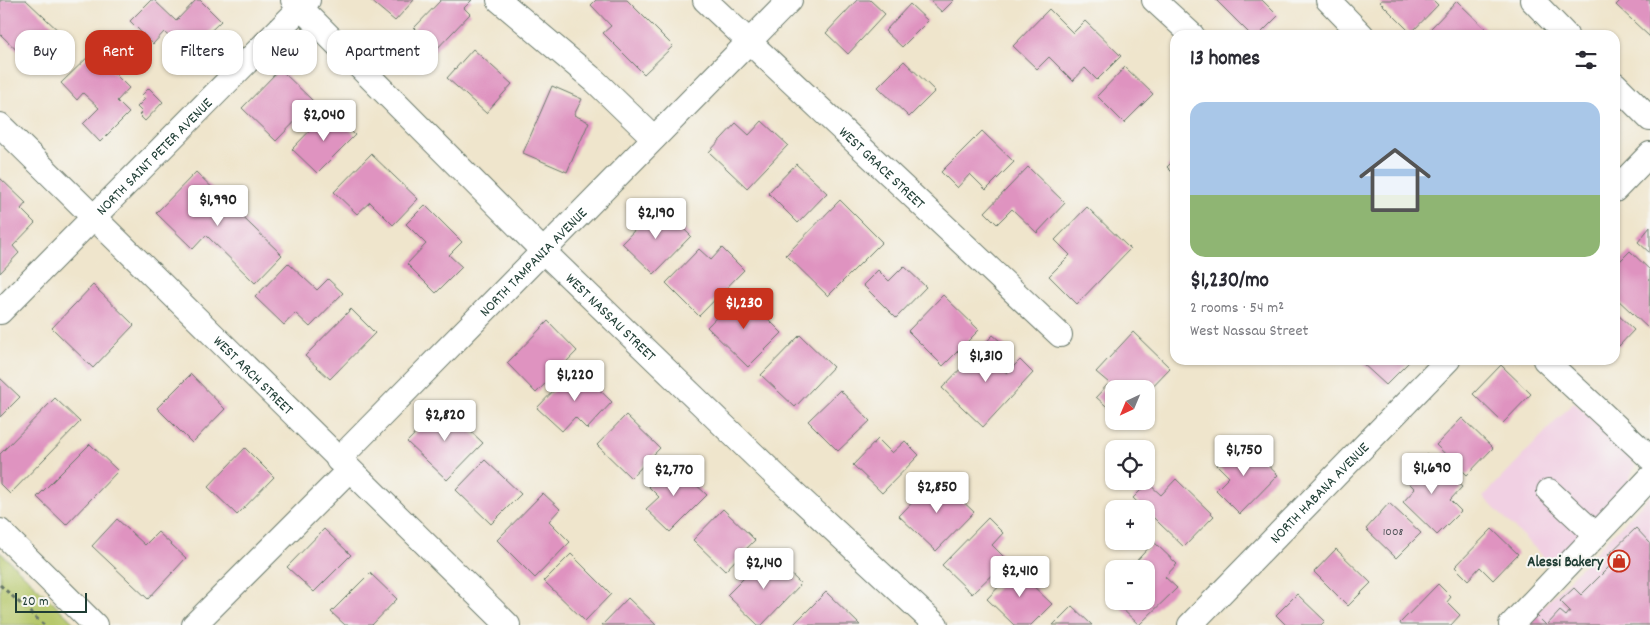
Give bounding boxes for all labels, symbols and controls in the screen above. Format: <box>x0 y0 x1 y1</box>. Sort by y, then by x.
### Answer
chip: Buy <box>15 30 75 75</box>
chip: Rent <box>85 30 152 75</box>
chip: Filters <box>162 30 243 75</box>
chip: New <box>253 30 317 75</box>
chip: Apartment <box>327 30 438 75</box>
text: 13 homes <box>1190 45 1260 75</box>
icon: filters <box>1572 46 1600 74</box>
street label: NORTH SAINT PETER AVENUE <box>92 94 219 221</box>
pin: $2,040 <box>283 100 365 142</box>
text: $2,040 <box>303 104 345 127</box>
street label: WEST GRACE STREET <box>833 123 929 215</box>
icon: home <box>1350 135 1440 225</box>
pin: $1,990 <box>177 184 259 227</box>
text: $1,990 <box>199 189 237 212</box>
pin: $2,190 <box>615 198 697 240</box>
text: $2,190 <box>637 202 675 225</box>
street label: NORTH TAMPANIA AVENUE <box>475 203 593 323</box>
text: $1,230/mo <box>1190 267 1269 297</box>
street label: WEST NASSAU STREET <box>559 269 660 367</box>
pin: $1,230 <box>703 288 785 330</box>
text: $1,230 <box>725 292 763 315</box>
text: 2 rooms · 54 m² <box>1190 297 1284 320</box>
text: West Nassau Street <box>1190 320 1308 343</box>
street label: WEST ARCH STREET <box>207 331 298 421</box>
pin: $1,310 <box>945 340 1027 383</box>
text: $1,310 <box>969 345 1003 368</box>
pin: $1,220 <box>534 360 616 402</box>
text: $1,220 <box>556 364 594 387</box>
north arrow <box>1105 380 1155 430</box>
map controls <box>1105 380 1155 610</box>
pin: $2,820 <box>404 400 486 442</box>
text: $2,820 <box>425 404 465 427</box>
pin: $1,750 <box>1203 434 1285 477</box>
street label: NORTH HABANA AVENUE <box>1266 438 1375 550</box>
text: $1,750 <box>1226 439 1262 462</box>
button: locate <box>1105 440 1155 490</box>
pin: $1,690 <box>1391 452 1473 495</box>
pin: $2,770 <box>633 454 715 497</box>
text: $1,690 <box>1413 457 1451 480</box>
text: $2,770 <box>654 459 694 482</box>
pin: $2,850 <box>896 472 978 514</box>
text: $2,850 <box>917 476 957 499</box>
button: + <box>1105 500 1155 550</box>
house number: 1008 <box>1383 524 1403 541</box>
pin: $2,140 <box>723 548 805 590</box>
shop icon: Alessi Bakery <box>1607 549 1631 573</box>
text: $2,140 <box>745 552 783 575</box>
place label: Alessi Bakery <box>1527 552 1604 574</box>
pin: $2,410 <box>979 556 1061 598</box>
text: $2,410 <box>1001 560 1039 583</box>
button: − <box>1105 560 1155 610</box>
scale bar <box>15 590 88 613</box>
text: 20 m <box>22 592 49 612</box>

